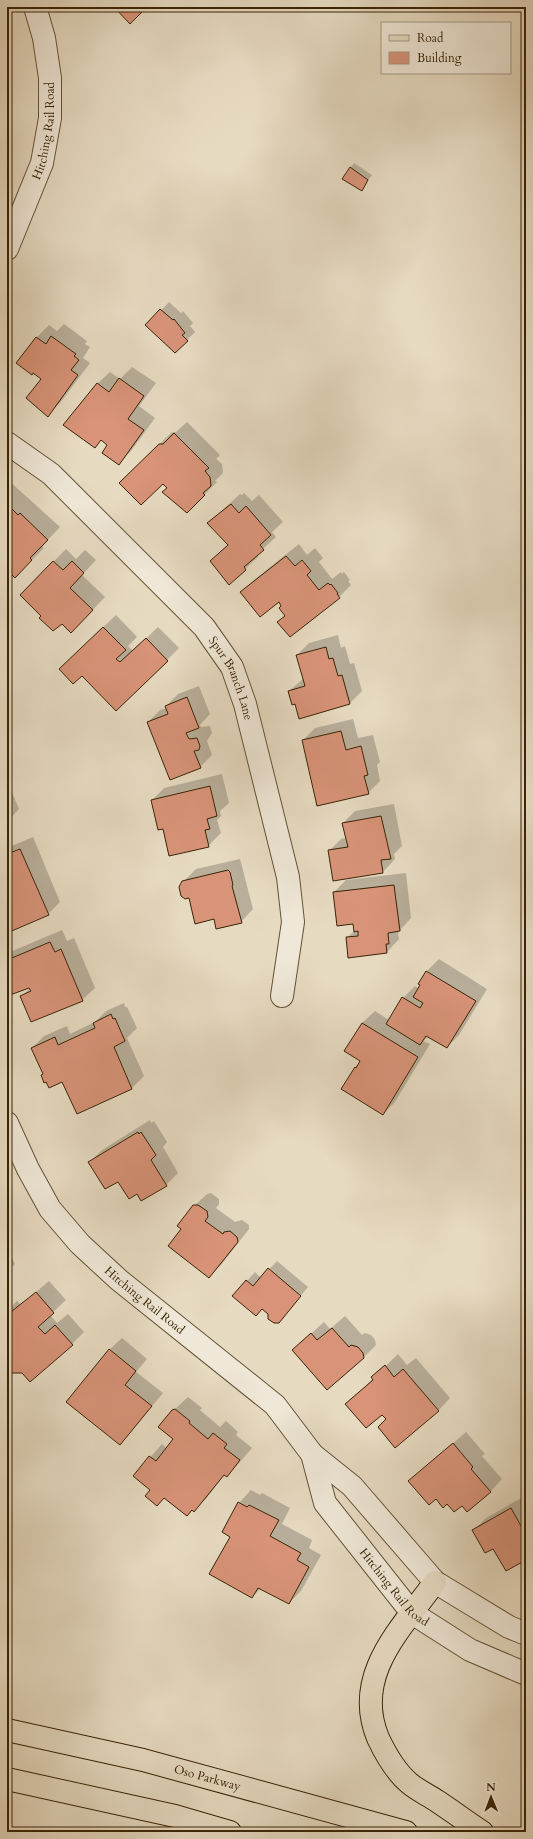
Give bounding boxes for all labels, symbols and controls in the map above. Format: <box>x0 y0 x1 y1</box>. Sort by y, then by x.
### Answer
legend <box>381 22 511 74</box>
text: Road <box>417 30 444 46</box>
text: Building <box>417 50 462 66</box>
street label: Hitching Rail Road <box>28 81 58 182</box>
street label: Spur Branch Lane <box>205 633 257 722</box>
street label: Hitching Rail Road <box>101 1263 189 1338</box>
street label: Hitching Rail Road <box>356 1545 432 1630</box>
street label: Oso Parkway <box>172 1761 243 1795</box>
north arrow <box>471 1777 511 1817</box>
text: N <box>486 1780 496 1795</box>

